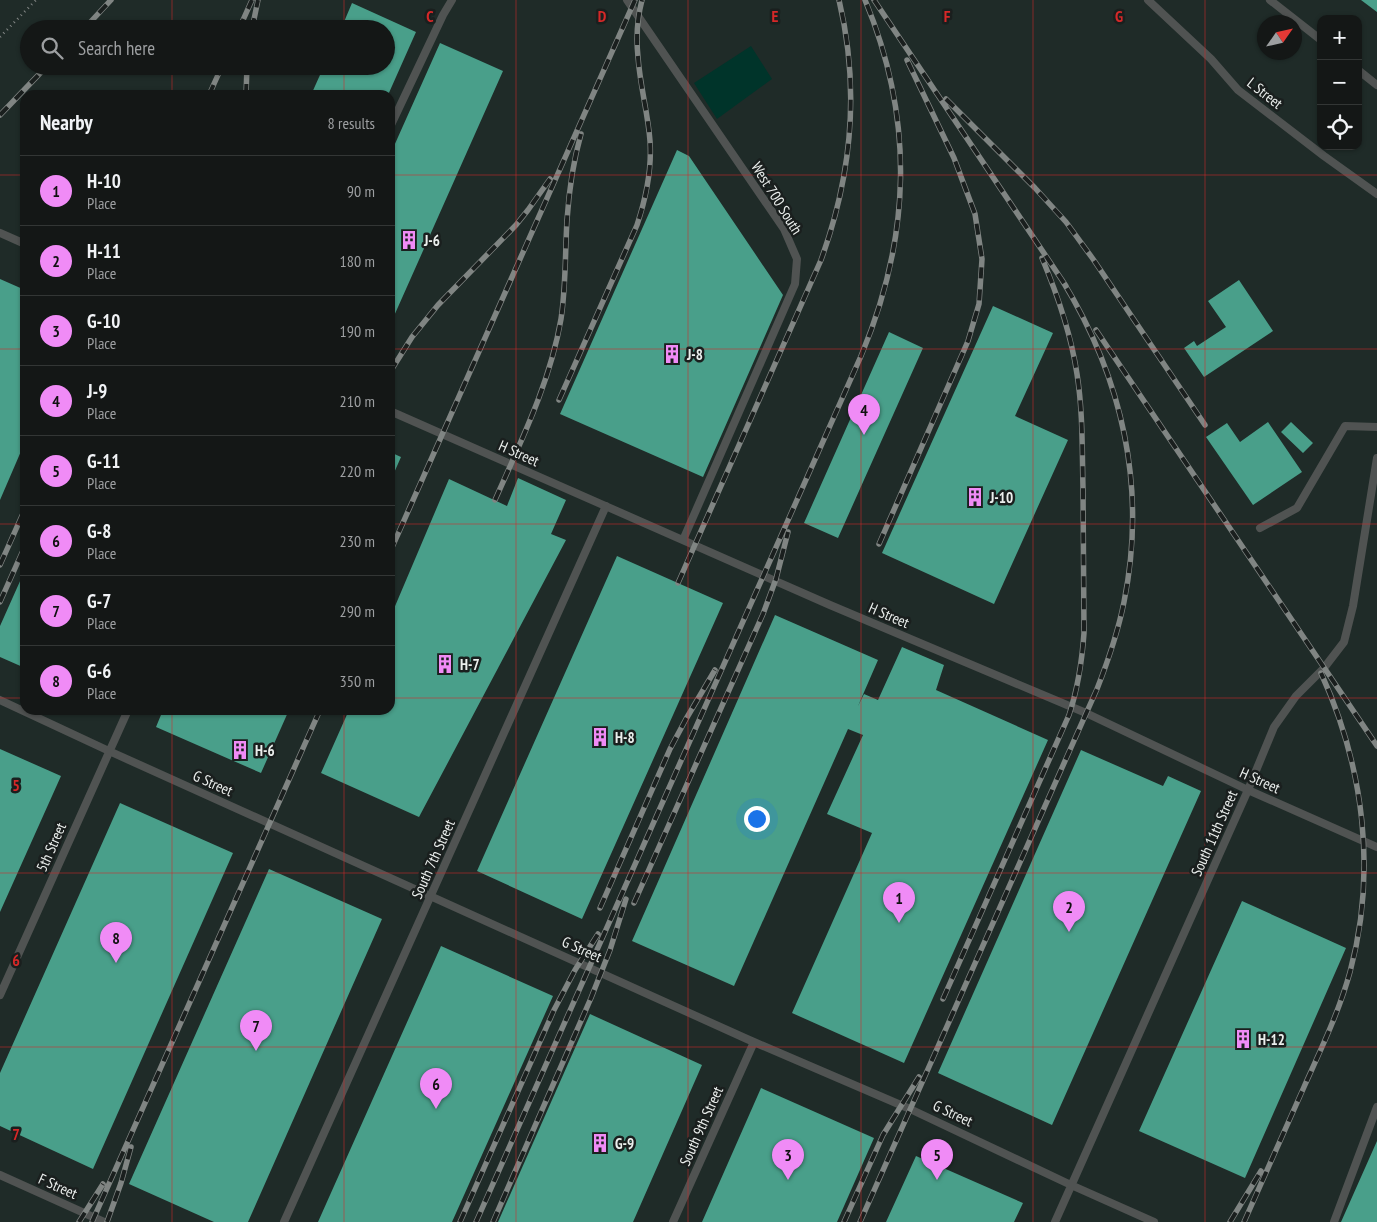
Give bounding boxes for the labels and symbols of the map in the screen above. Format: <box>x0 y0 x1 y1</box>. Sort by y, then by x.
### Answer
text: C <box>426 6 434 26</box>
text: D <box>598 6 607 26</box>
text: E <box>772 6 779 26</box>
text: F <box>944 6 951 26</box>
text: G <box>1115 6 1123 26</box>
north arrow <box>1257 15 1302 60</box>
street label: L Street <box>1243 73 1287 113</box>
street label: West 700 South <box>747 158 807 238</box>
building icon: J-6 <box>398 229 420 251</box>
place label: J-6 <box>423 231 440 250</box>
building icon: J-8 <box>661 343 683 365</box>
place label: J-8 <box>686 345 703 364</box>
pin: 4 <box>848 394 880 435</box>
street label: H Street <box>496 436 542 470</box>
building icon: J-10 <box>964 486 986 508</box>
place label: J-10 <box>989 488 1013 507</box>
street label: H Street <box>866 598 912 632</box>
building icon: H-7 <box>434 653 456 675</box>
place label: H-7 <box>460 655 480 674</box>
building icon: H-8 <box>589 726 611 748</box>
place label: H-8 <box>615 728 635 747</box>
building icon: H-6 <box>229 739 251 761</box>
place label: H-6 <box>255 741 275 760</box>
street label: H Street <box>1237 763 1283 797</box>
street label: G Street <box>190 766 236 800</box>
text: 5 <box>12 775 20 795</box>
street label: South 11th Street <box>1187 787 1241 879</box>
your location <box>744 806 770 832</box>
street label: South 7th Street <box>407 816 459 902</box>
street label: 5th Street <box>32 820 70 874</box>
pin: 1 <box>883 882 915 923</box>
pin: 2 <box>1053 891 1085 932</box>
pin: 8 <box>100 922 132 963</box>
street label: G Street <box>559 932 605 966</box>
text: 6 <box>12 950 20 970</box>
pin: 7 <box>240 1010 272 1051</box>
building icon: H-12 <box>1232 1028 1254 1050</box>
place label: H-12 <box>1258 1030 1285 1049</box>
pin: 6 <box>420 1068 452 1109</box>
street label: South 9th Street <box>675 1083 727 1169</box>
street label: G Street <box>930 1096 976 1130</box>
text: 7 <box>12 1124 20 1144</box>
building icon: G-9 <box>589 1132 611 1154</box>
place label: G-9 <box>615 1134 634 1153</box>
pin: 3 <box>772 1139 804 1180</box>
pin: 5 <box>921 1139 953 1180</box>
street label: F Street <box>36 1169 80 1203</box>

